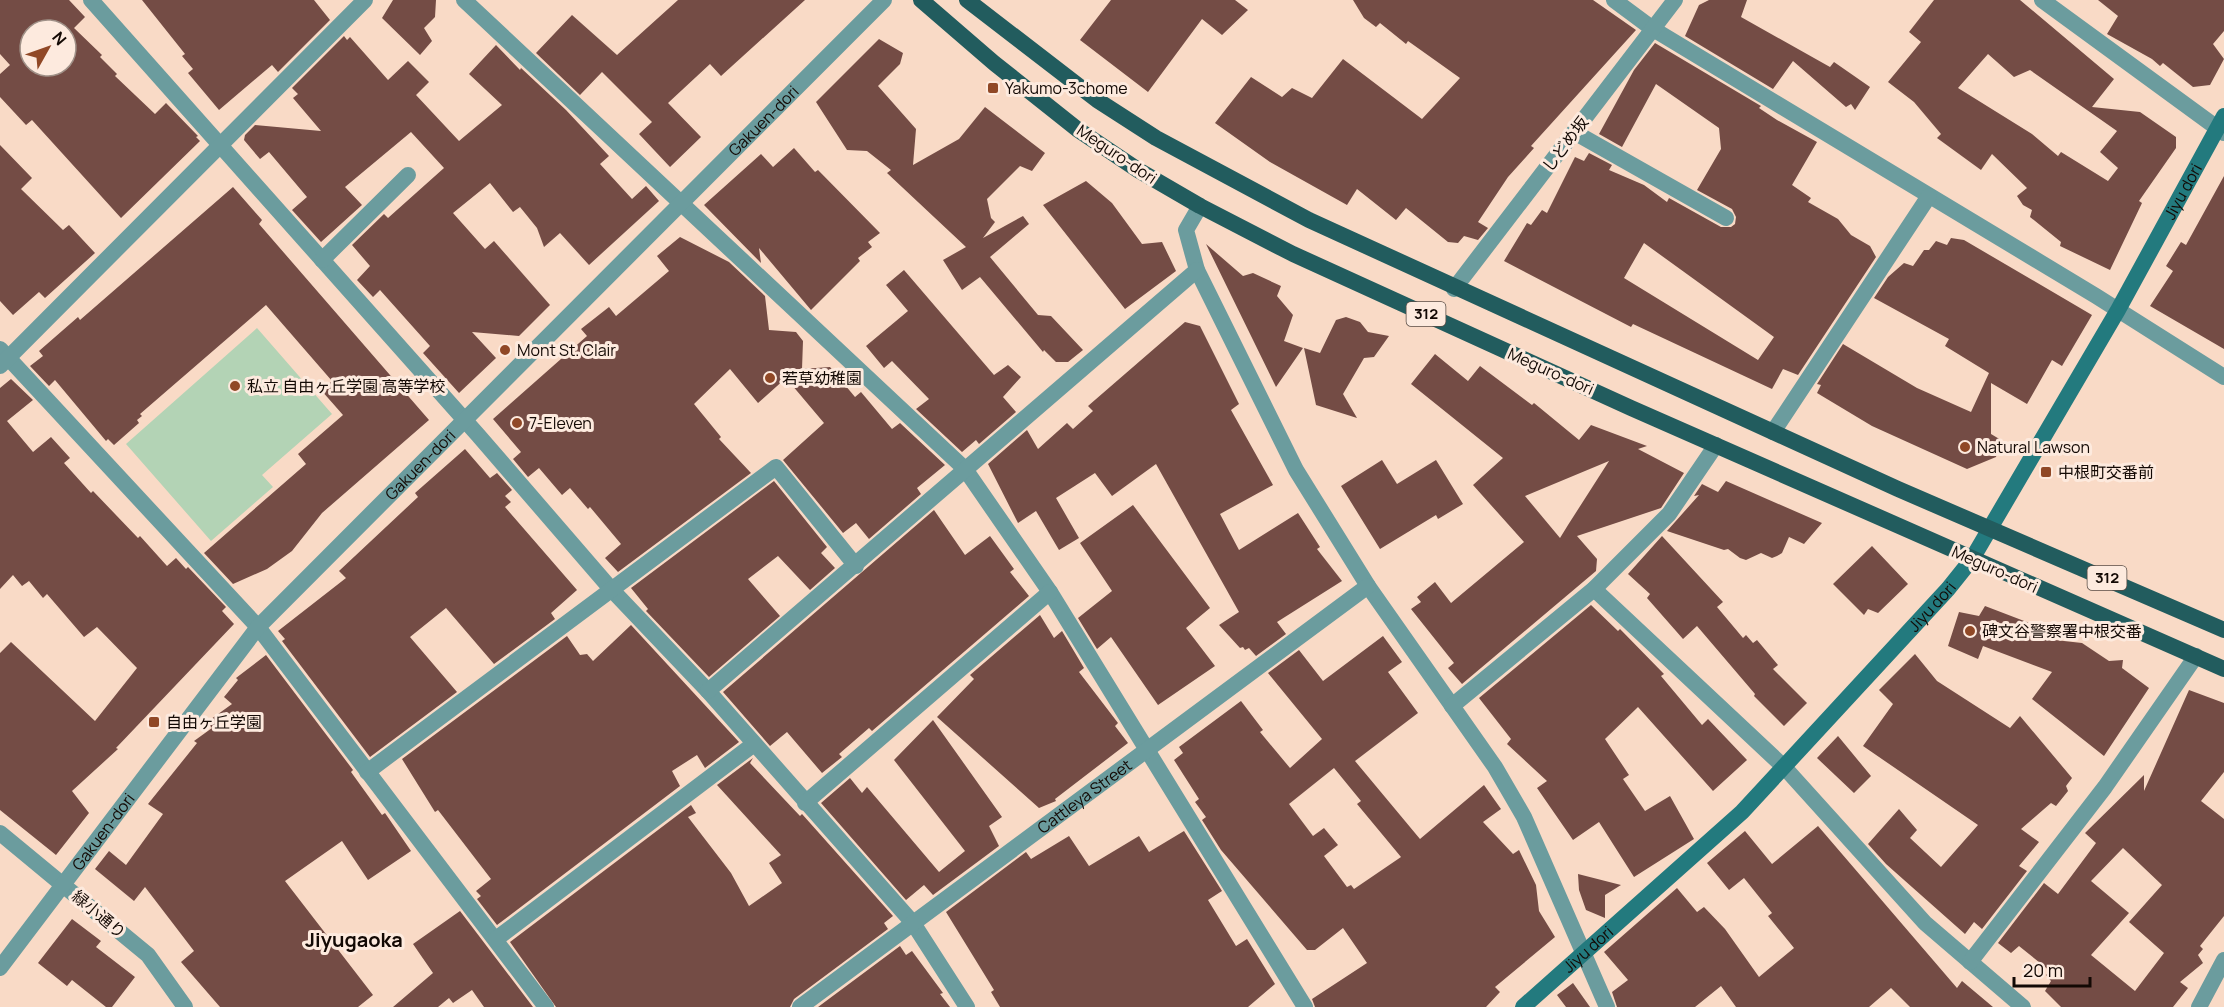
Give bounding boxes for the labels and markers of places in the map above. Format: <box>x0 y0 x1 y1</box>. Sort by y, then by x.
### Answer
place label: Yakumo-3chome <box>1005 77 1128 99</box>
marker: Yakumo-3chome <box>986 81 1000 95</box>
place label: Mont St. Clair <box>517 339 616 361</box>
marker: Mont St. Clair <box>498 343 512 357</box>
place label: 若草幼稚園 <box>782 367 862 389</box>
marker: 若草幼稚園 <box>763 371 777 385</box>
place label: 私立 自由ヶ丘学園 高等学校 <box>247 375 445 397</box>
marker: 私立 自由ヶ丘学園 高等学校 <box>228 379 242 393</box>
place label: 7-Eleven <box>529 412 592 434</box>
marker: 7-Eleven <box>510 416 524 430</box>
place label: Natural Lawson <box>1977 436 2090 458</box>
marker: Natural Lawson <box>1958 440 1972 454</box>
place label: 中根町交番前 <box>2058 461 2154 483</box>
marker: 中根町交番前 <box>2039 465 2053 479</box>
place label: 碑文谷警察署中根交番 <box>1982 620 2142 642</box>
marker: 碑文谷警察署中根交番 <box>1963 624 1977 638</box>
place label: 自由ヶ丘学園 <box>166 711 262 733</box>
marker: 自由ヶ丘学園 <box>147 715 161 729</box>

